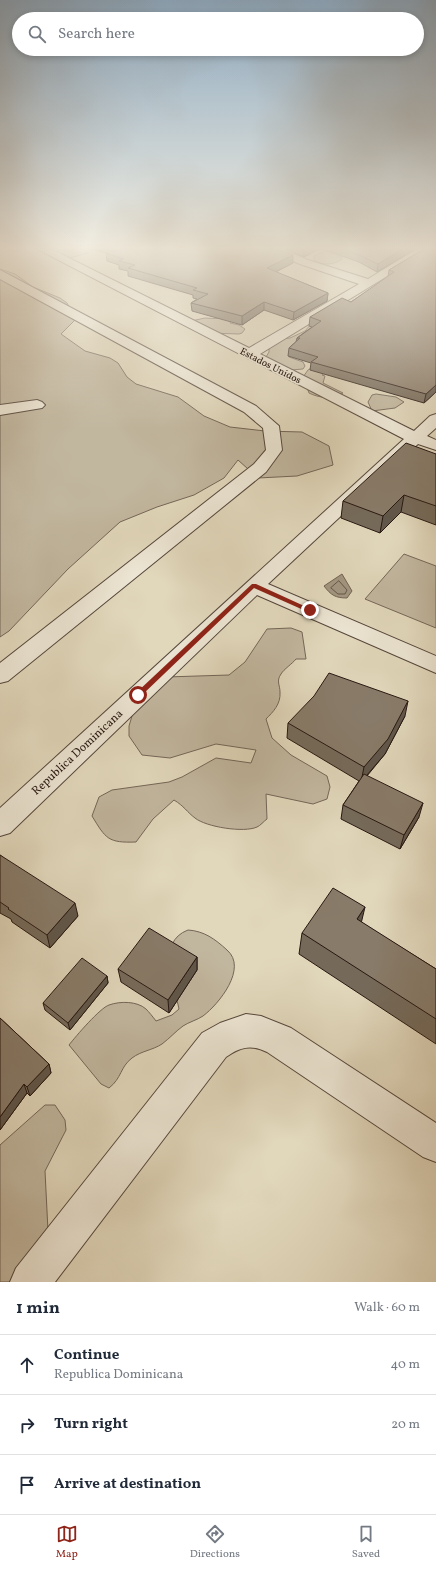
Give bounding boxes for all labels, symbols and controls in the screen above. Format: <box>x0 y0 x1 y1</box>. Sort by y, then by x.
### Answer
search box <box>12 12 424 56</box>
icon: search <box>26 23 48 45</box>
text: Search here <box>58 24 135 45</box>
street label: Estados Unidos <box>238 344 304 387</box>
route end <box>301 601 319 619</box>
route start <box>129 686 147 704</box>
street label: Republica Dominicana <box>29 706 127 799</box>
text: 1 min <box>16 1297 60 1320</box>
text: Walk · 60 m <box>354 1299 420 1317</box>
text: Continue <box>54 1345 119 1366</box>
icon: ahead <box>16 1354 38 1376</box>
text: 40 m <box>391 1356 420 1374</box>
text: Republica Dominicana <box>54 1366 183 1384</box>
icon: right <box>16 1414 38 1436</box>
text: Turn right <box>54 1414 128 1435</box>
text: 20 m <box>391 1416 420 1434</box>
icon: arrive <box>16 1474 38 1496</box>
text: Arrive at destination <box>54 1474 201 1495</box>
tab: Map <box>56 1523 78 1562</box>
tab: Directions <box>190 1523 240 1562</box>
tab: Saved <box>352 1523 380 1562</box>

